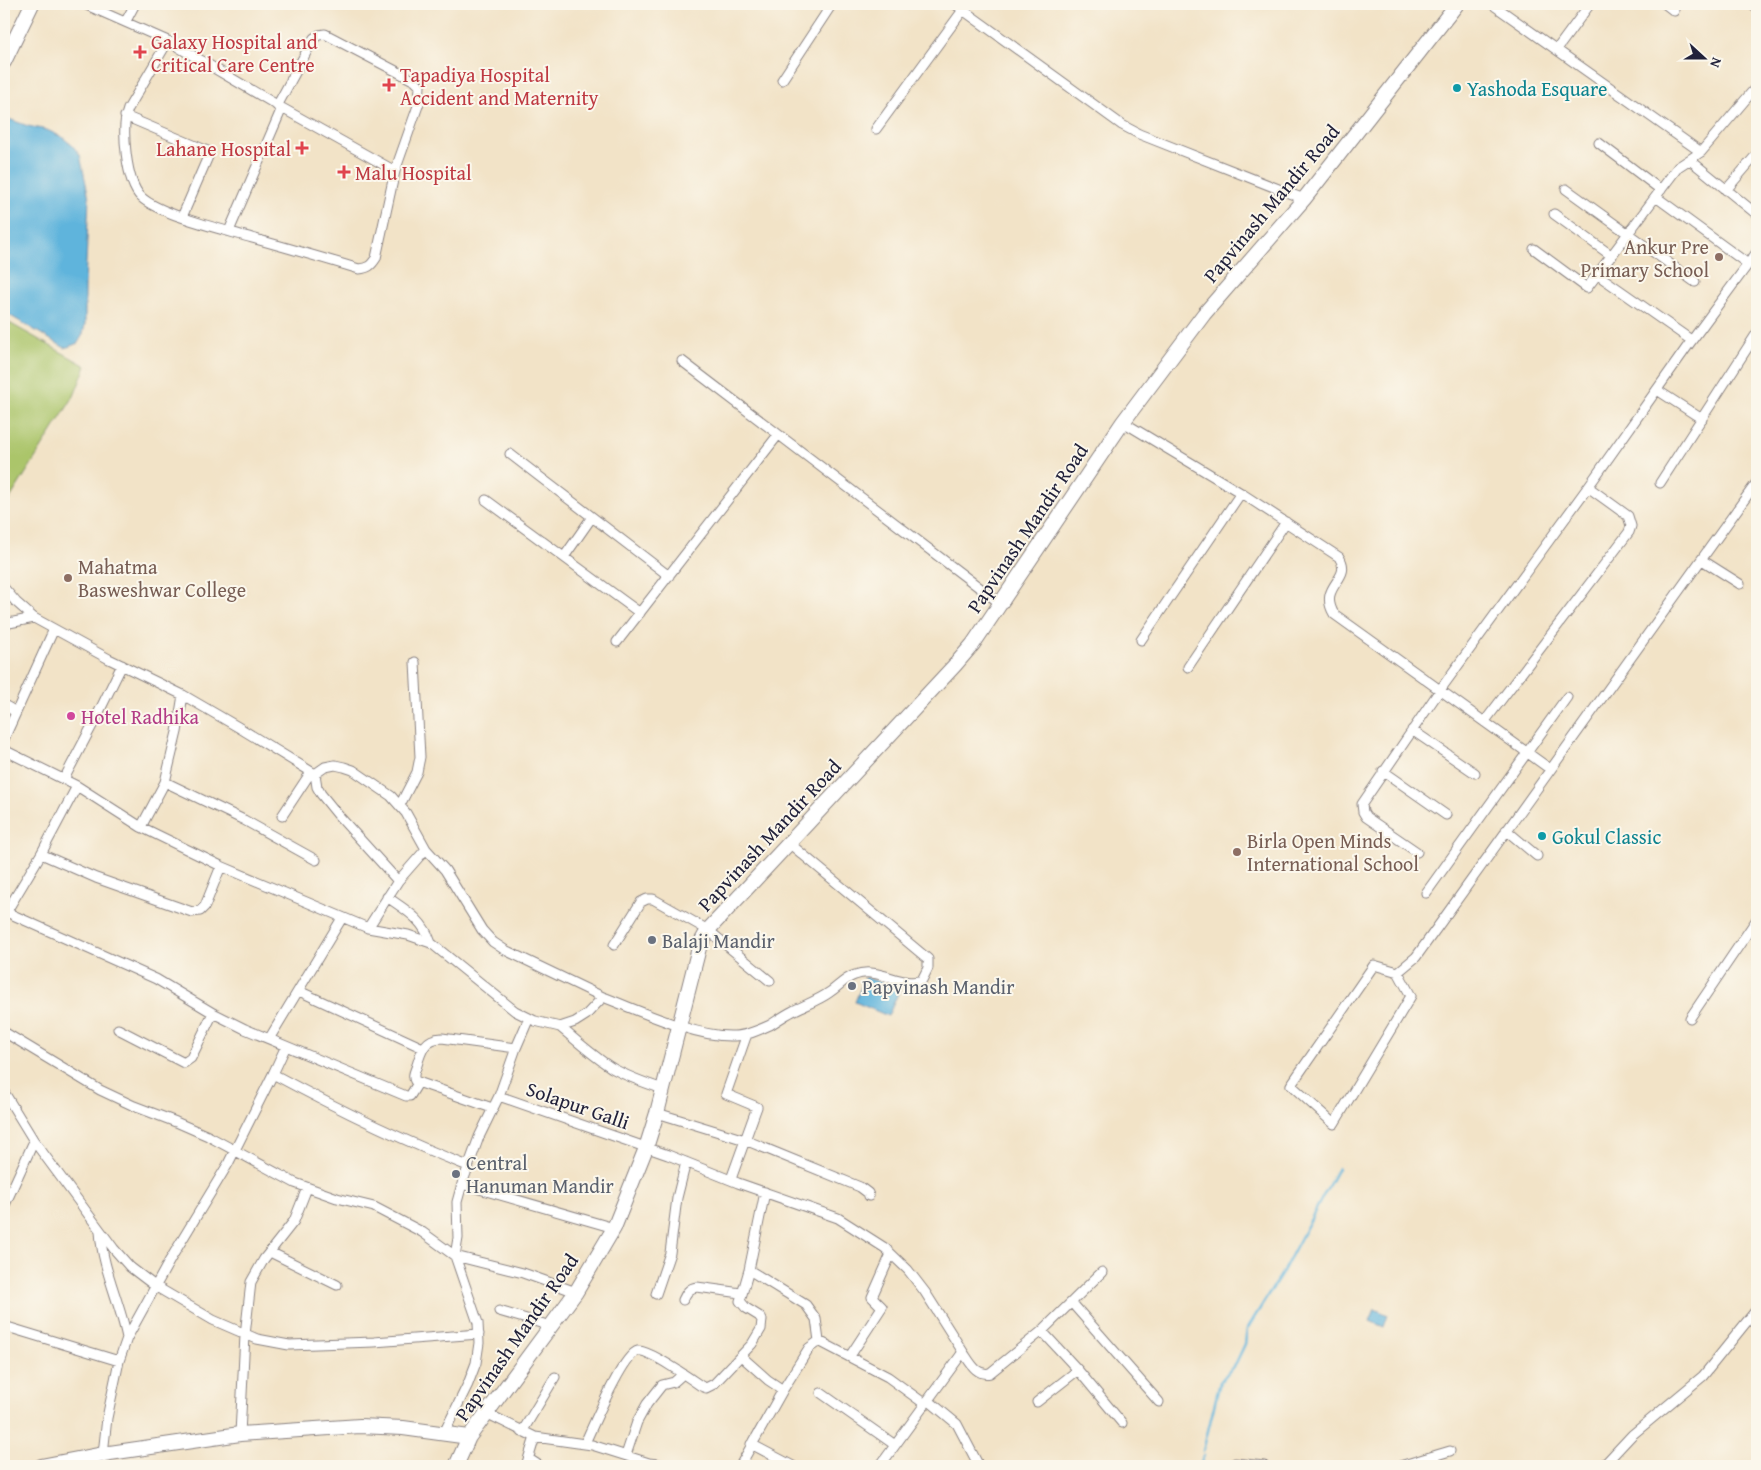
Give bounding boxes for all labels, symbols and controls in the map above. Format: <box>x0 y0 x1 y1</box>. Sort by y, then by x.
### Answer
place label: Galaxy Hospital and Critical Care Centre <box>151 27 318 79</box>
north arrow <box>1678 32 1728 82</box>
marker: Galaxy Hospital and Critical Care Centre <box>133 45 147 59</box>
text: N <box>1705 55 1727 71</box>
place label: Tapadiya Hospital Accident and Maternity <box>400 60 598 112</box>
place label: Yashoda Esquare <box>1467 74 1607 103</box>
marker: Tapadiya Hospital Accident and Maternity <box>382 78 396 92</box>
marker: Yashoda Esquare <box>1451 82 1463 94</box>
street label: Papvinash Mandir Road <box>1196 117 1346 288</box>
place label: Lahane Hospital <box>156 134 291 163</box>
marker: Lahane Hospital <box>295 141 309 155</box>
place label: Malu Hospital <box>355 158 472 187</box>
marker: Malu Hospital <box>337 165 351 179</box>
place label: Ankur Pre Primary School <box>1580 232 1709 284</box>
marker: Ankur Pre Primary School <box>1713 251 1725 263</box>
street label: Papvinash Mandir Road <box>959 437 1095 618</box>
place label: Mahatma Basweshwar College <box>78 552 246 604</box>
marker: Mahatma Basweshwar College <box>62 572 74 584</box>
place label: Hotel Radhika <box>81 702 200 731</box>
marker: Hotel Radhika <box>65 710 77 722</box>
street label: Papvinash Mandir Road <box>691 752 848 918</box>
place label: Gokul Classic <box>1552 822 1661 851</box>
place label: Birla Open Minds International School <box>1247 826 1419 878</box>
marker: Gokul Classic <box>1536 830 1548 842</box>
marker: Birla Open Minds International School <box>1231 846 1243 858</box>
place label: Balaji Mandir <box>662 926 775 955</box>
marker: Balaji Mandir <box>646 934 658 946</box>
place label: Papvinash Mandir <box>862 972 1014 1001</box>
marker: Papvinash Mandir <box>846 980 858 992</box>
street label: Solapur Galli <box>523 1074 634 1136</box>
place label: Central Hanuman Mandir <box>466 1148 614 1200</box>
marker: Central Hanuman Mandir <box>450 1168 462 1180</box>
street label: Papvinash Mandir Road <box>447 1247 585 1427</box>

